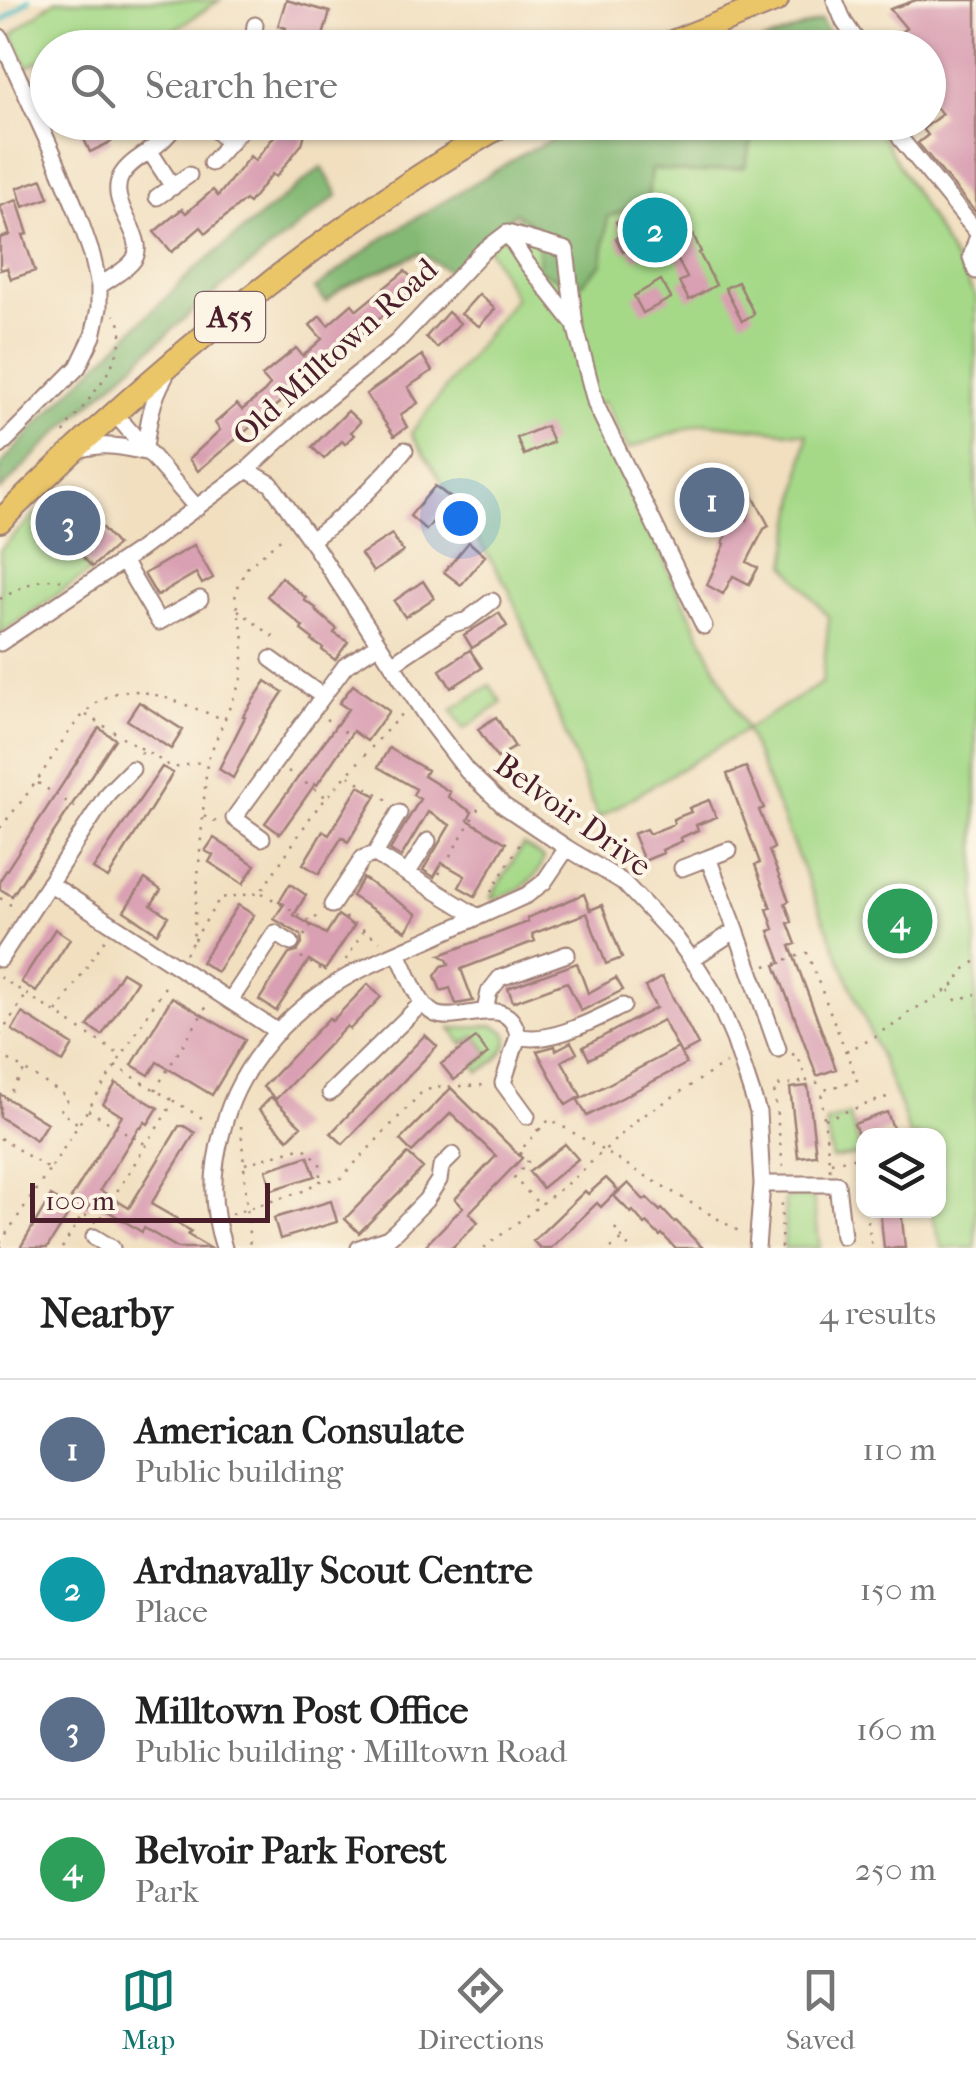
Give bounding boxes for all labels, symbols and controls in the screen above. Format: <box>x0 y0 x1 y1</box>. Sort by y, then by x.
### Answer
search box <box>30 30 946 140</box>
icon: search <box>65 58 120 113</box>
text: Search here <box>145 63 338 108</box>
pin: 2 <box>622 192 688 268</box>
street label: Old Milltown Road <box>225 250 445 453</box>
road number: A55 <box>195 292 265 342</box>
pin: 1 <box>680 462 744 538</box>
pin: 3 <box>36 486 100 560</box>
your location <box>435 493 486 544</box>
street label: Belvoir Drive <box>488 746 659 884</box>
pin: 4 <box>868 884 932 958</box>
map controls <box>856 1128 946 1218</box>
button: layers <box>856 1128 946 1218</box>
scale bar <box>30 1178 270 1222</box>
text: 100 m <box>45 1184 115 1217</box>
text: Nearby <box>40 1289 172 1338</box>
text: 4 results <box>819 1295 936 1332</box>
text: American Consulate <box>135 1408 464 1453</box>
text: 1 <box>67 1431 78 1468</box>
text: 110 m <box>862 1431 936 1468</box>
text: Public building <box>135 1453 343 1490</box>
text: Ardnavally Scout Centre <box>135 1548 533 1593</box>
text: 2 <box>64 1571 81 1608</box>
text: 150 m <box>860 1571 936 1608</box>
text: Place <box>135 1593 208 1630</box>
text: Milltown Post Office <box>135 1688 468 1733</box>
text: 3 <box>66 1711 79 1748</box>
text: 160 m <box>856 1711 936 1748</box>
text: Public building · Milltown Road <box>135 1733 567 1770</box>
text: Belvoir Park Forest <box>135 1828 446 1873</box>
text: 4 <box>63 1851 82 1888</box>
text: 250 m <box>855 1851 936 1888</box>
text: Park <box>135 1873 199 1910</box>
tab: Map <box>121 1963 176 2056</box>
tab: Directions <box>418 1963 544 2056</box>
tab: Saved <box>786 1963 855 2056</box>

